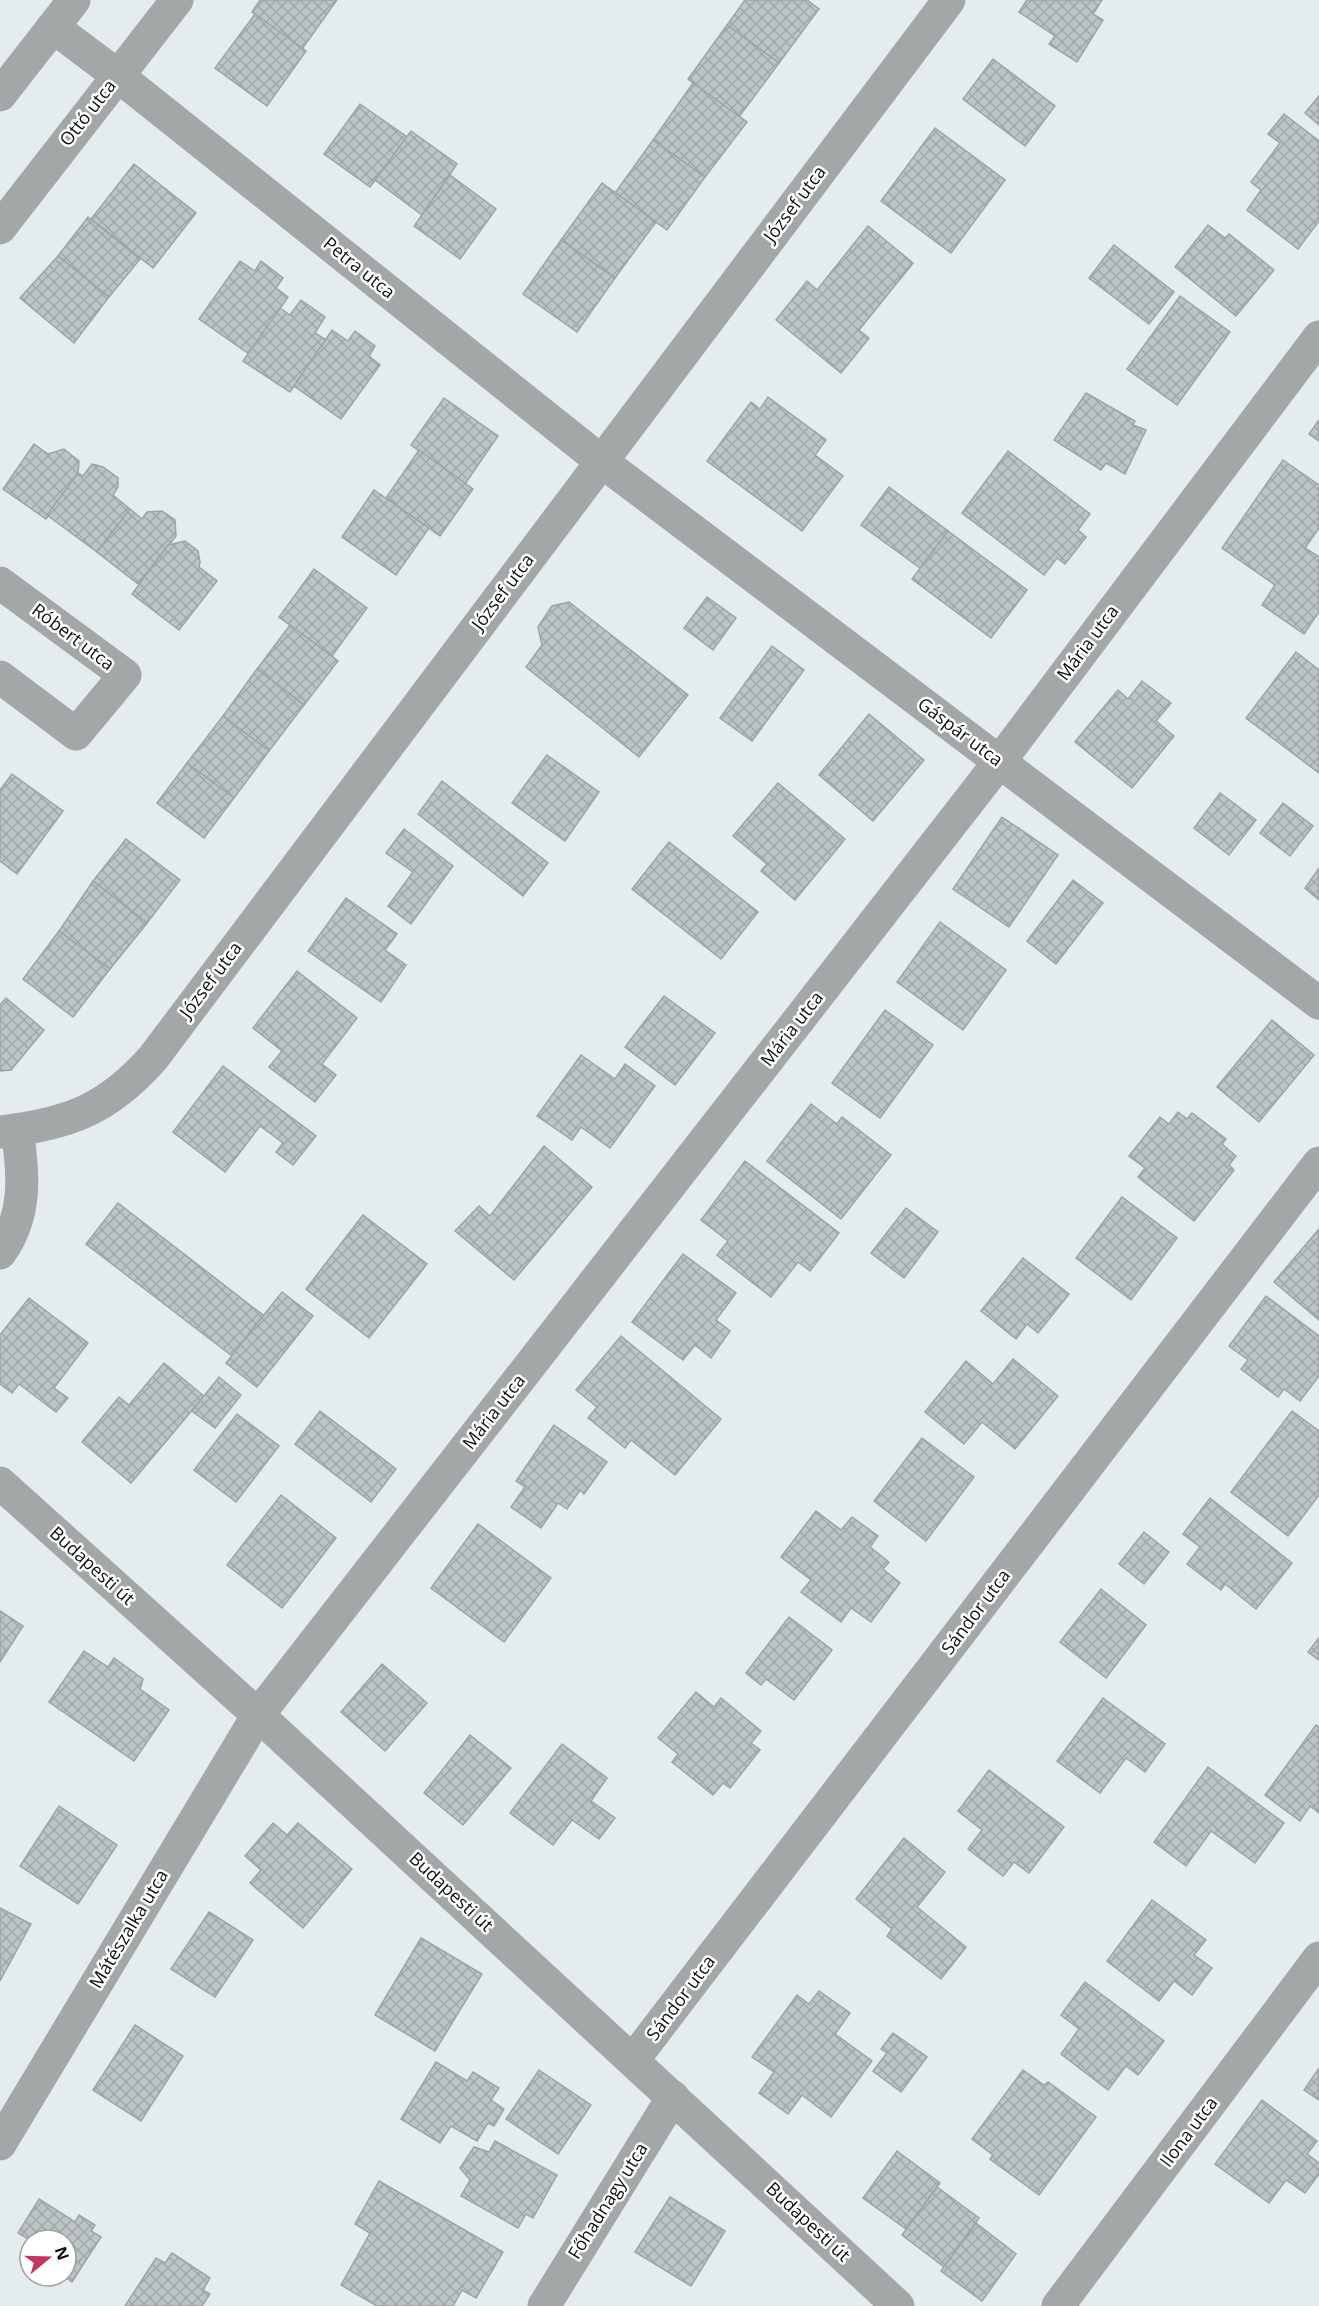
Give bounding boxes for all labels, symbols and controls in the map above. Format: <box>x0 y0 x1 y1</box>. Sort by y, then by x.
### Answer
street label: Ottó utca <box>54 74 121 151</box>
street label: József utca <box>756 160 831 248</box>
street label: Petra utca <box>319 231 400 303</box>
street label: József utca <box>464 548 539 636</box>
street label: Róbert utca <box>27 597 120 675</box>
street label: Mária utca <box>1051 600 1124 685</box>
street label: Gáspár utca <box>913 691 1008 771</box>
street label: József utca <box>172 936 247 1024</box>
street label: Mária utca <box>754 986 828 1071</box>
street label: Mária utca <box>456 1369 530 1454</box>
street label: Budapesti út <box>45 1521 140 1610</box>
street label: Sándor utca <box>935 1564 1015 1659</box>
street label: Budapesti út <box>405 1846 499 1936</box>
street label: Mátészalka utca <box>83 1865 173 1992</box>
street label: Sándor utca <box>640 1950 720 2045</box>
street label: Ilona utca <box>1154 2091 1223 2171</box>
street label: Főhadnagy utca <box>562 2138 653 2263</box>
street label: Budapesti út <box>762 2176 856 2266</box>
north arrow <box>18 2228 78 2288</box>
text: N <box>50 2243 75 2263</box>

